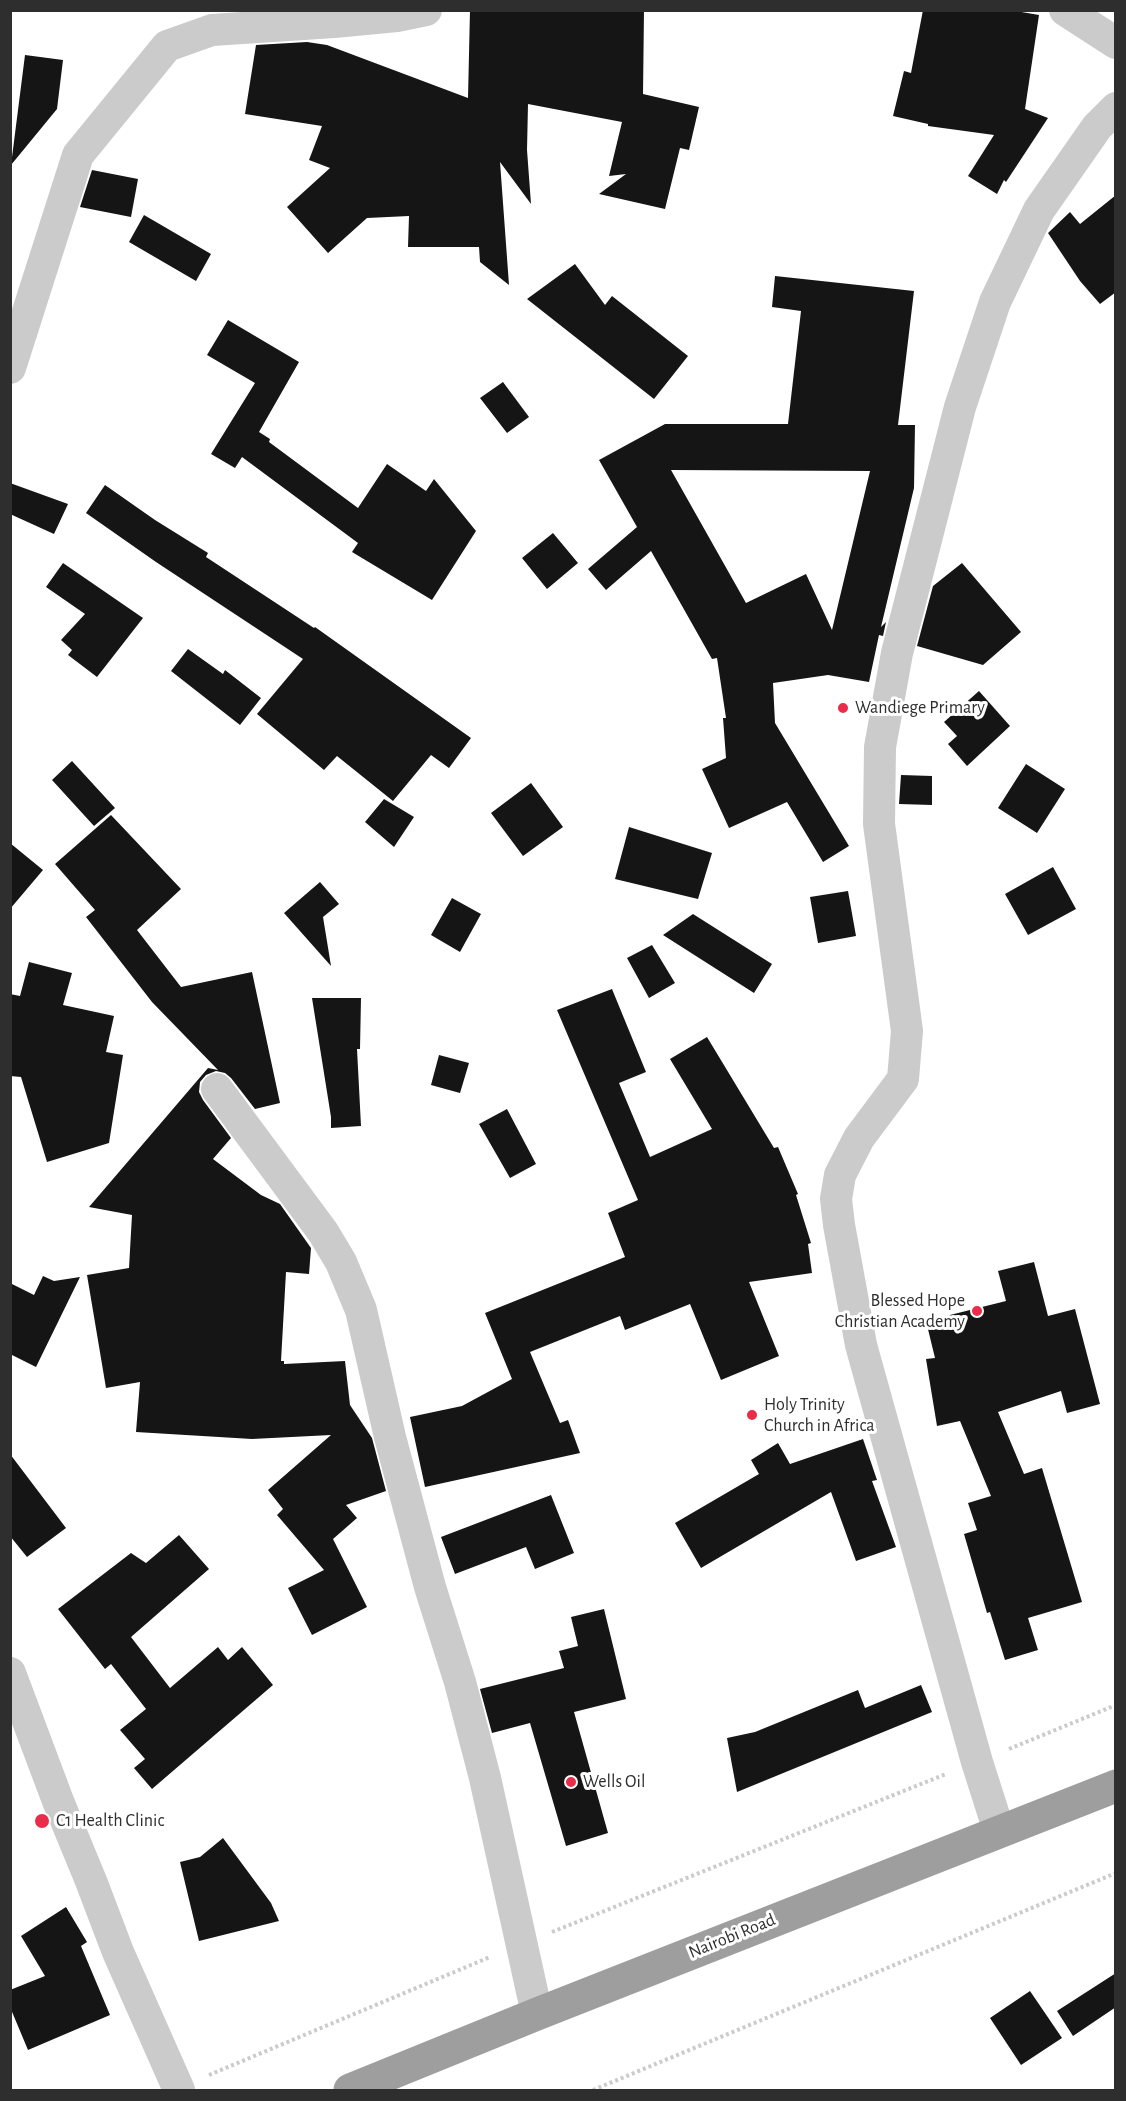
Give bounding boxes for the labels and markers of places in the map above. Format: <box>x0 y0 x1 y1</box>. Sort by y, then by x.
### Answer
place label: Wandiege Primary <box>855 697 985 719</box>
marker: Wandiege Primary <box>836 701 850 715</box>
place label: Blessed Hope Christian Academy <box>835 1290 965 1332</box>
marker: Blessed Hope Christian Academy <box>970 1304 984 1318</box>
place label: Holy Trinity Church in Africa <box>764 1394 874 1436</box>
marker: Holy Trinity Church in Africa <box>745 1408 759 1422</box>
place label: Wells Oil <box>583 1771 645 1793</box>
marker: Wells Oil <box>564 1775 578 1789</box>
place label: C1 Health Clinic <box>56 1810 164 1832</box>
marker: C1 Health Clinic <box>33 1812 51 1830</box>

